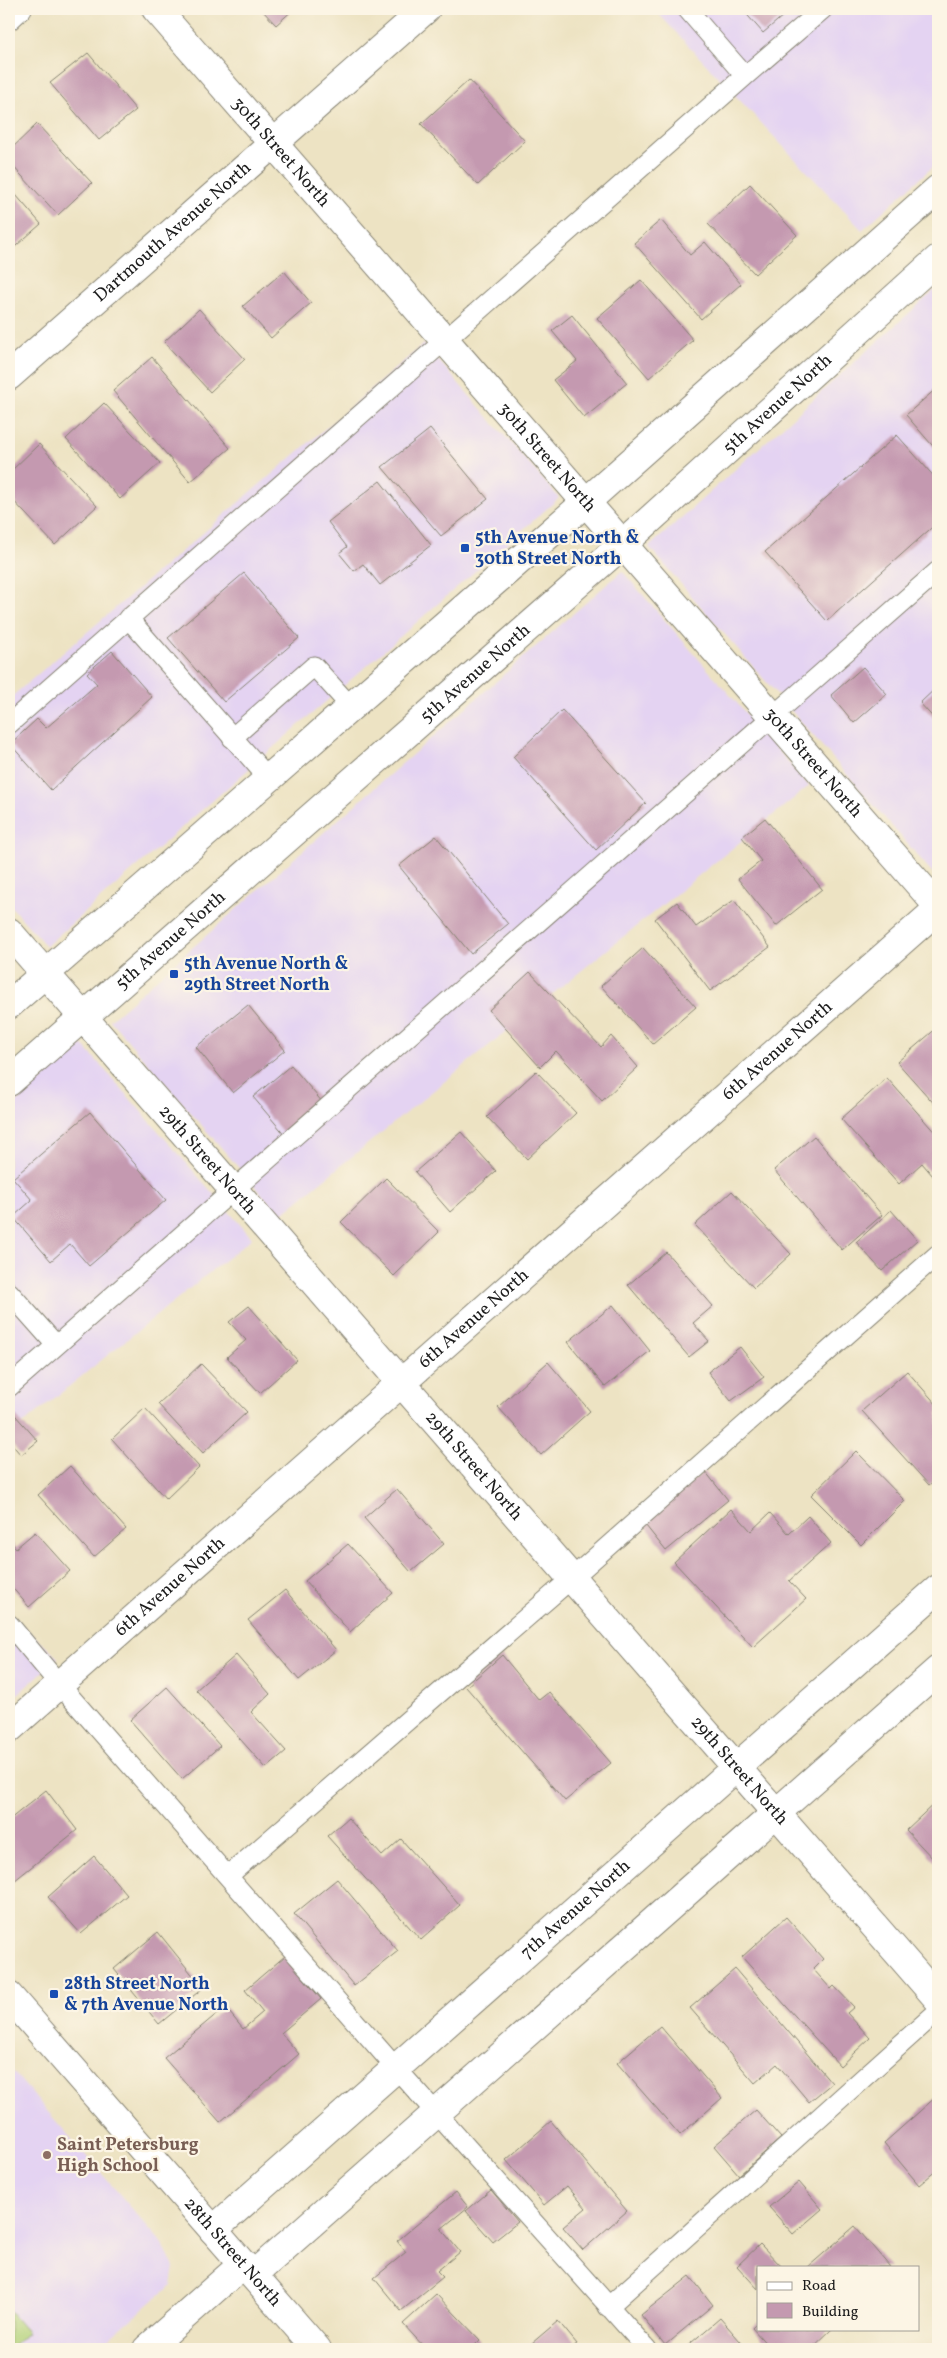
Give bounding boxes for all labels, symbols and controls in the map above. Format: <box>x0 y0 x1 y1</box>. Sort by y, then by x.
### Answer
street label: 30th Street North <box>226 92 336 213</box>
street label: Dartmouth Avenue North <box>88 156 257 308</box>
street label: 5th Avenue North <box>718 348 838 460</box>
street label: 30th Street North <box>492 397 602 518</box>
place label: 5th Avenue North & 30th Street North <box>475 526 640 572</box>
marker: 5th Avenue North & 30th Street North <box>459 542 471 554</box>
street label: 5th Avenue North <box>415 618 536 729</box>
street label: 30th Street North <box>758 702 868 823</box>
street label: 5th Avenue North <box>110 885 232 996</box>
place label: 5th Avenue North & 29th Street North <box>184 952 349 998</box>
marker: 5th Avenue North & 29th Street North <box>168 968 180 980</box>
street label: 6th Avenue North <box>717 995 838 1106</box>
street label: 29th Street North <box>153 1100 262 1220</box>
street label: 6th Avenue North <box>413 1263 535 1374</box>
street label: 29th Street North <box>419 1406 529 1526</box>
street label: 6th Avenue North <box>109 1531 231 1642</box>
street label: 29th Street North <box>684 1710 794 1831</box>
street label: 7th Avenue North <box>515 1854 636 1965</box>
place label: 28th Street North & 7th Avenue North <box>64 1972 229 2018</box>
marker: 28th Street North & 7th Avenue North <box>48 1988 60 2000</box>
place label: Saint Petersburg High School <box>57 2133 199 2179</box>
marker: Saint Petersburg High School <box>41 2149 53 2161</box>
street label: 28th Street North <box>178 2192 287 2313</box>
legend <box>757 2266 920 2330</box>
text: Road <box>802 2276 836 2297</box>
text: Building <box>802 2302 859 2323</box>

